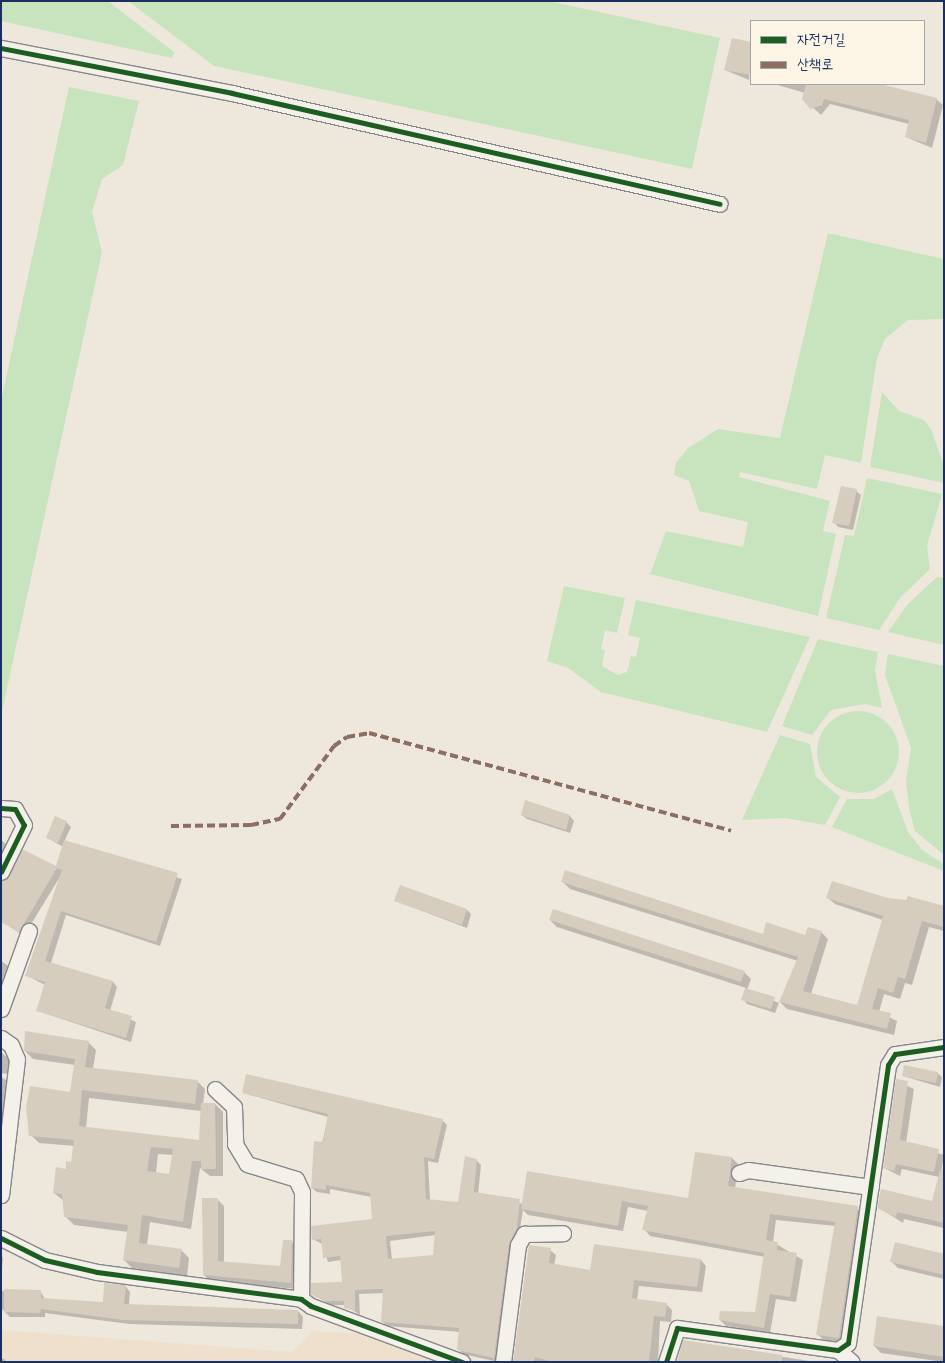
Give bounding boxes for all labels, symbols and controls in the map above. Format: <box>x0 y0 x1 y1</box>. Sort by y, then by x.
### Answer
legend <box>750 20 925 85</box>
text: 자전거길 <box>797 30 845 49</box>
text: 산책로 <box>797 55 833 74</box>

